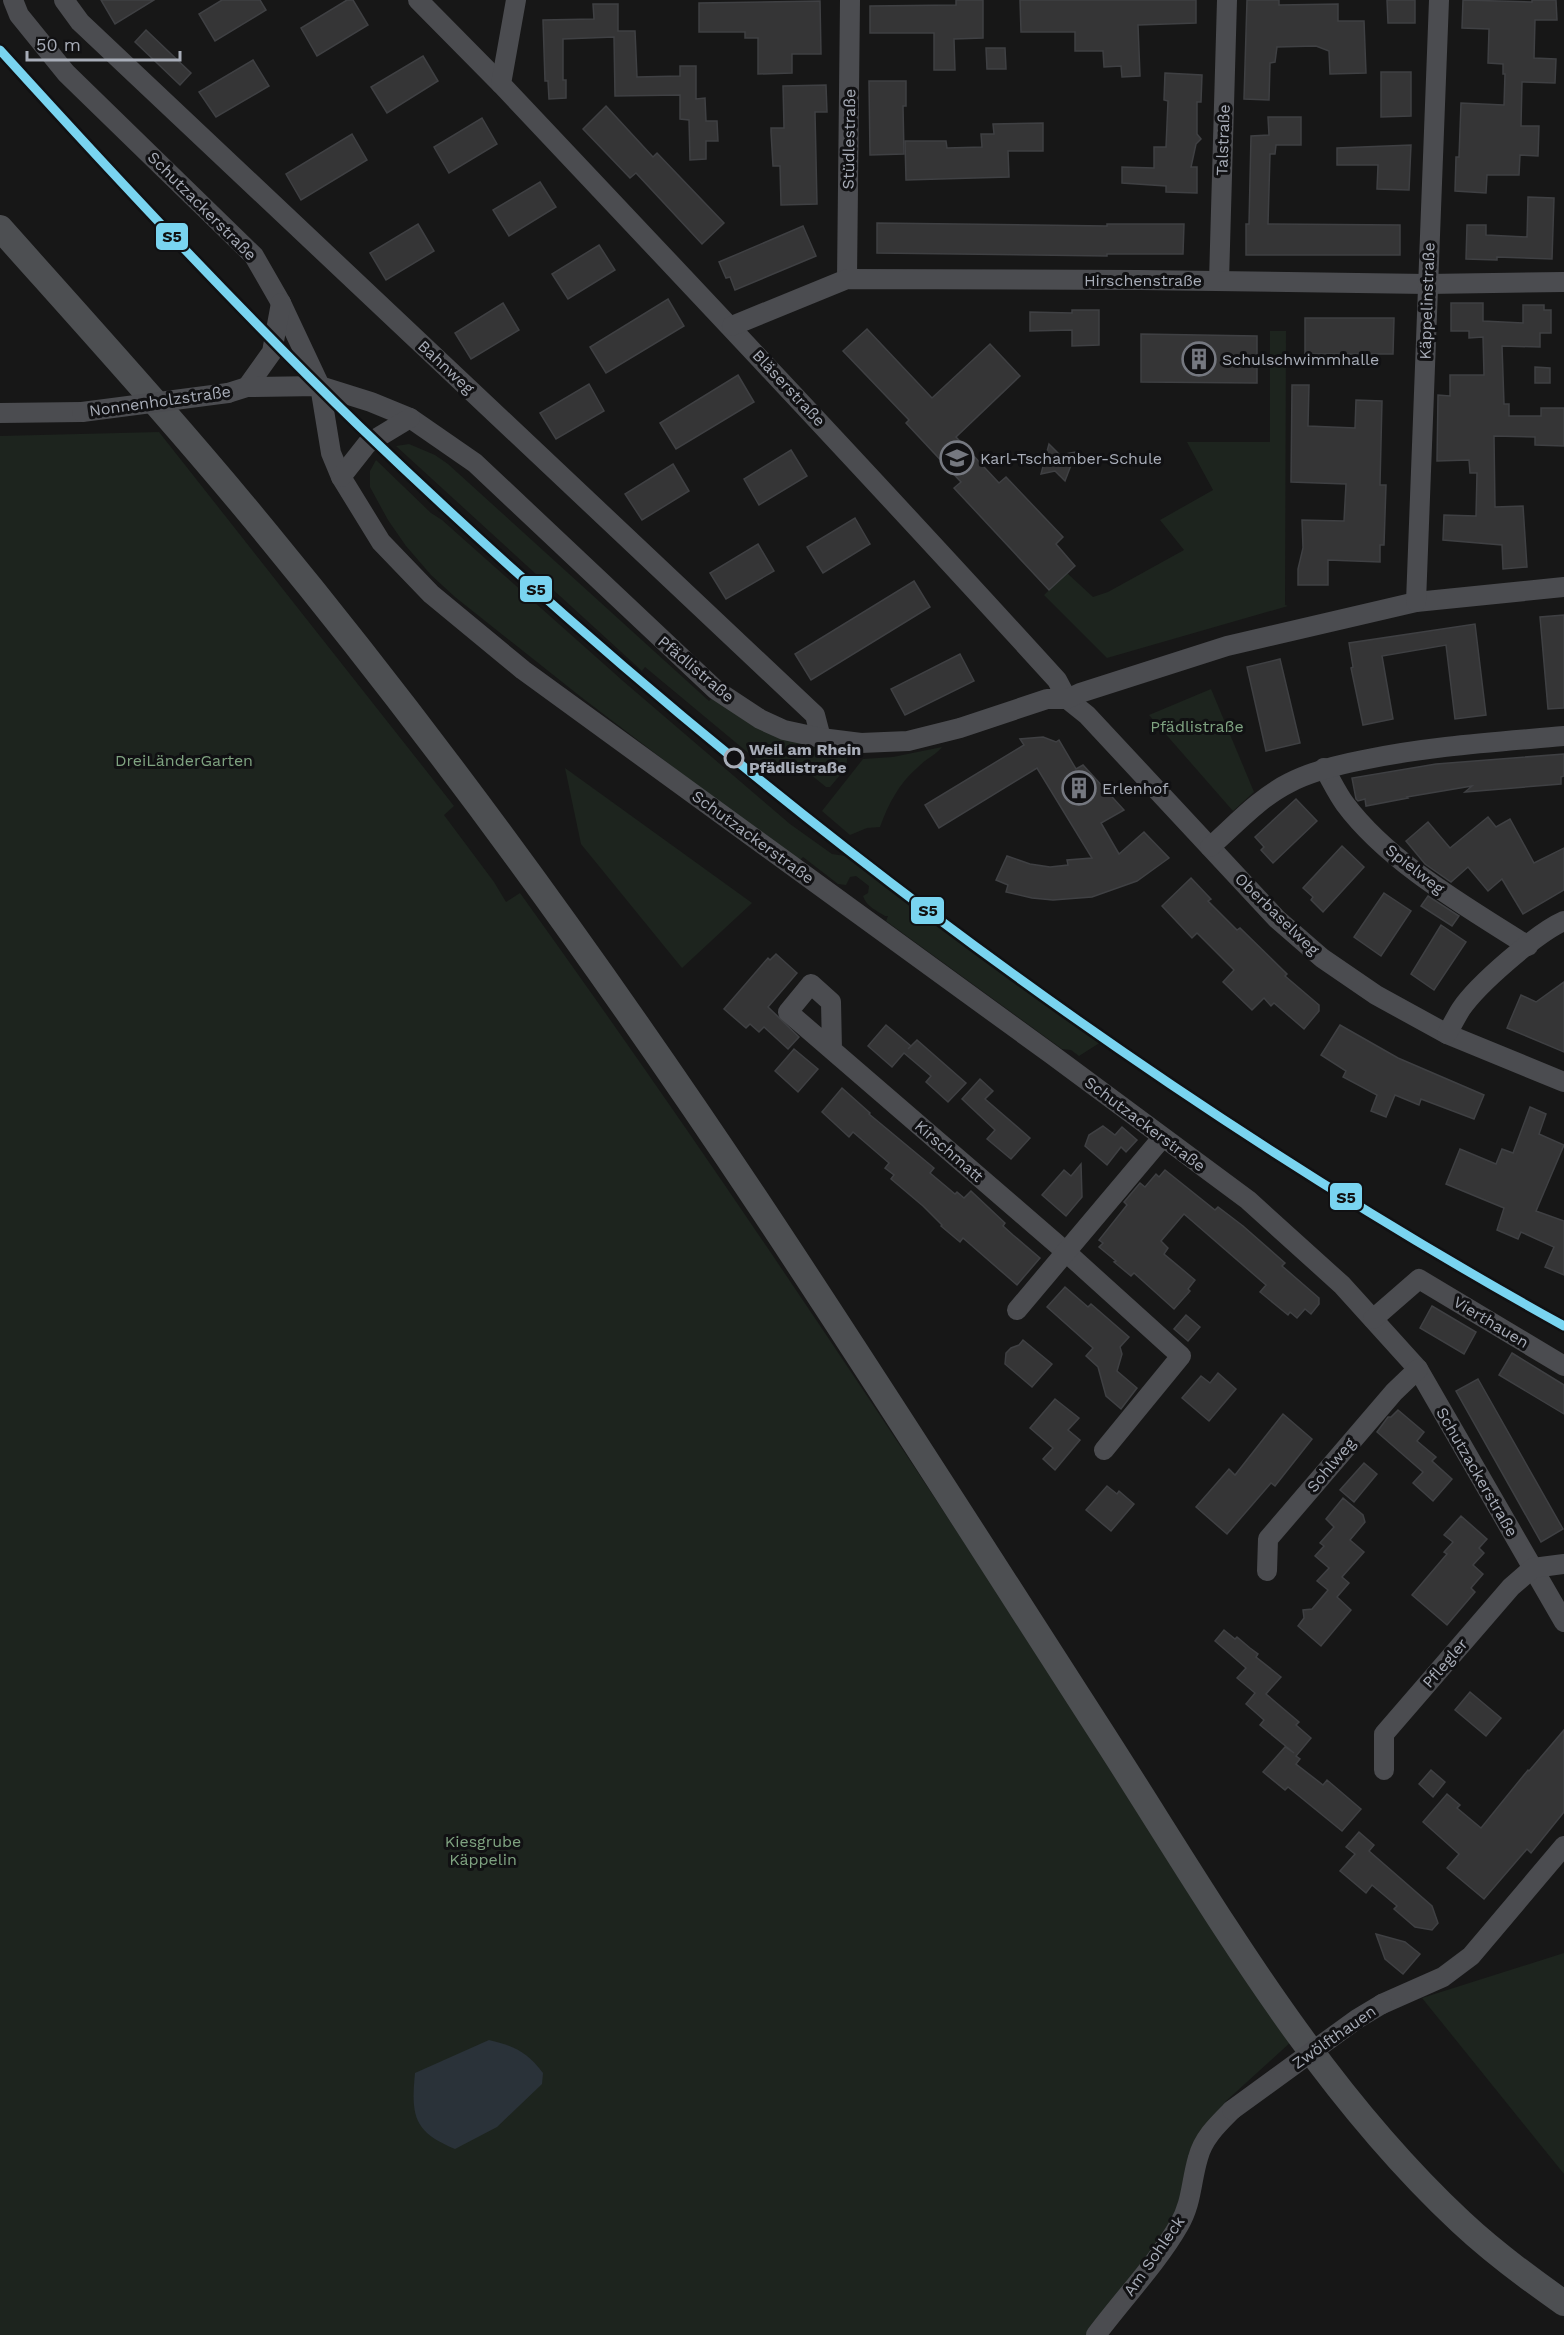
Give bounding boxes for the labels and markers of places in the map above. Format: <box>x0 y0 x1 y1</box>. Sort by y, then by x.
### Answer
building icon: Schulschwimmhalle <box>1181 341 1217 377</box>
place label: Schulschwimmhalle <box>1222 350 1379 369</box>
school or university icon: Karl-Tschamber-Schule <box>939 440 975 476</box>
place label: Karl-Tschamber-Schule <box>980 449 1162 468</box>
place label: Weil am Rhein Pfädlistraße <box>749 740 861 777</box>
marker: Weil am Rhein Pfädlistraße <box>724 748 744 768</box>
building icon: Erlenhof <box>1061 770 1097 806</box>
place label: Erlenhof <box>1102 779 1169 798</box>

